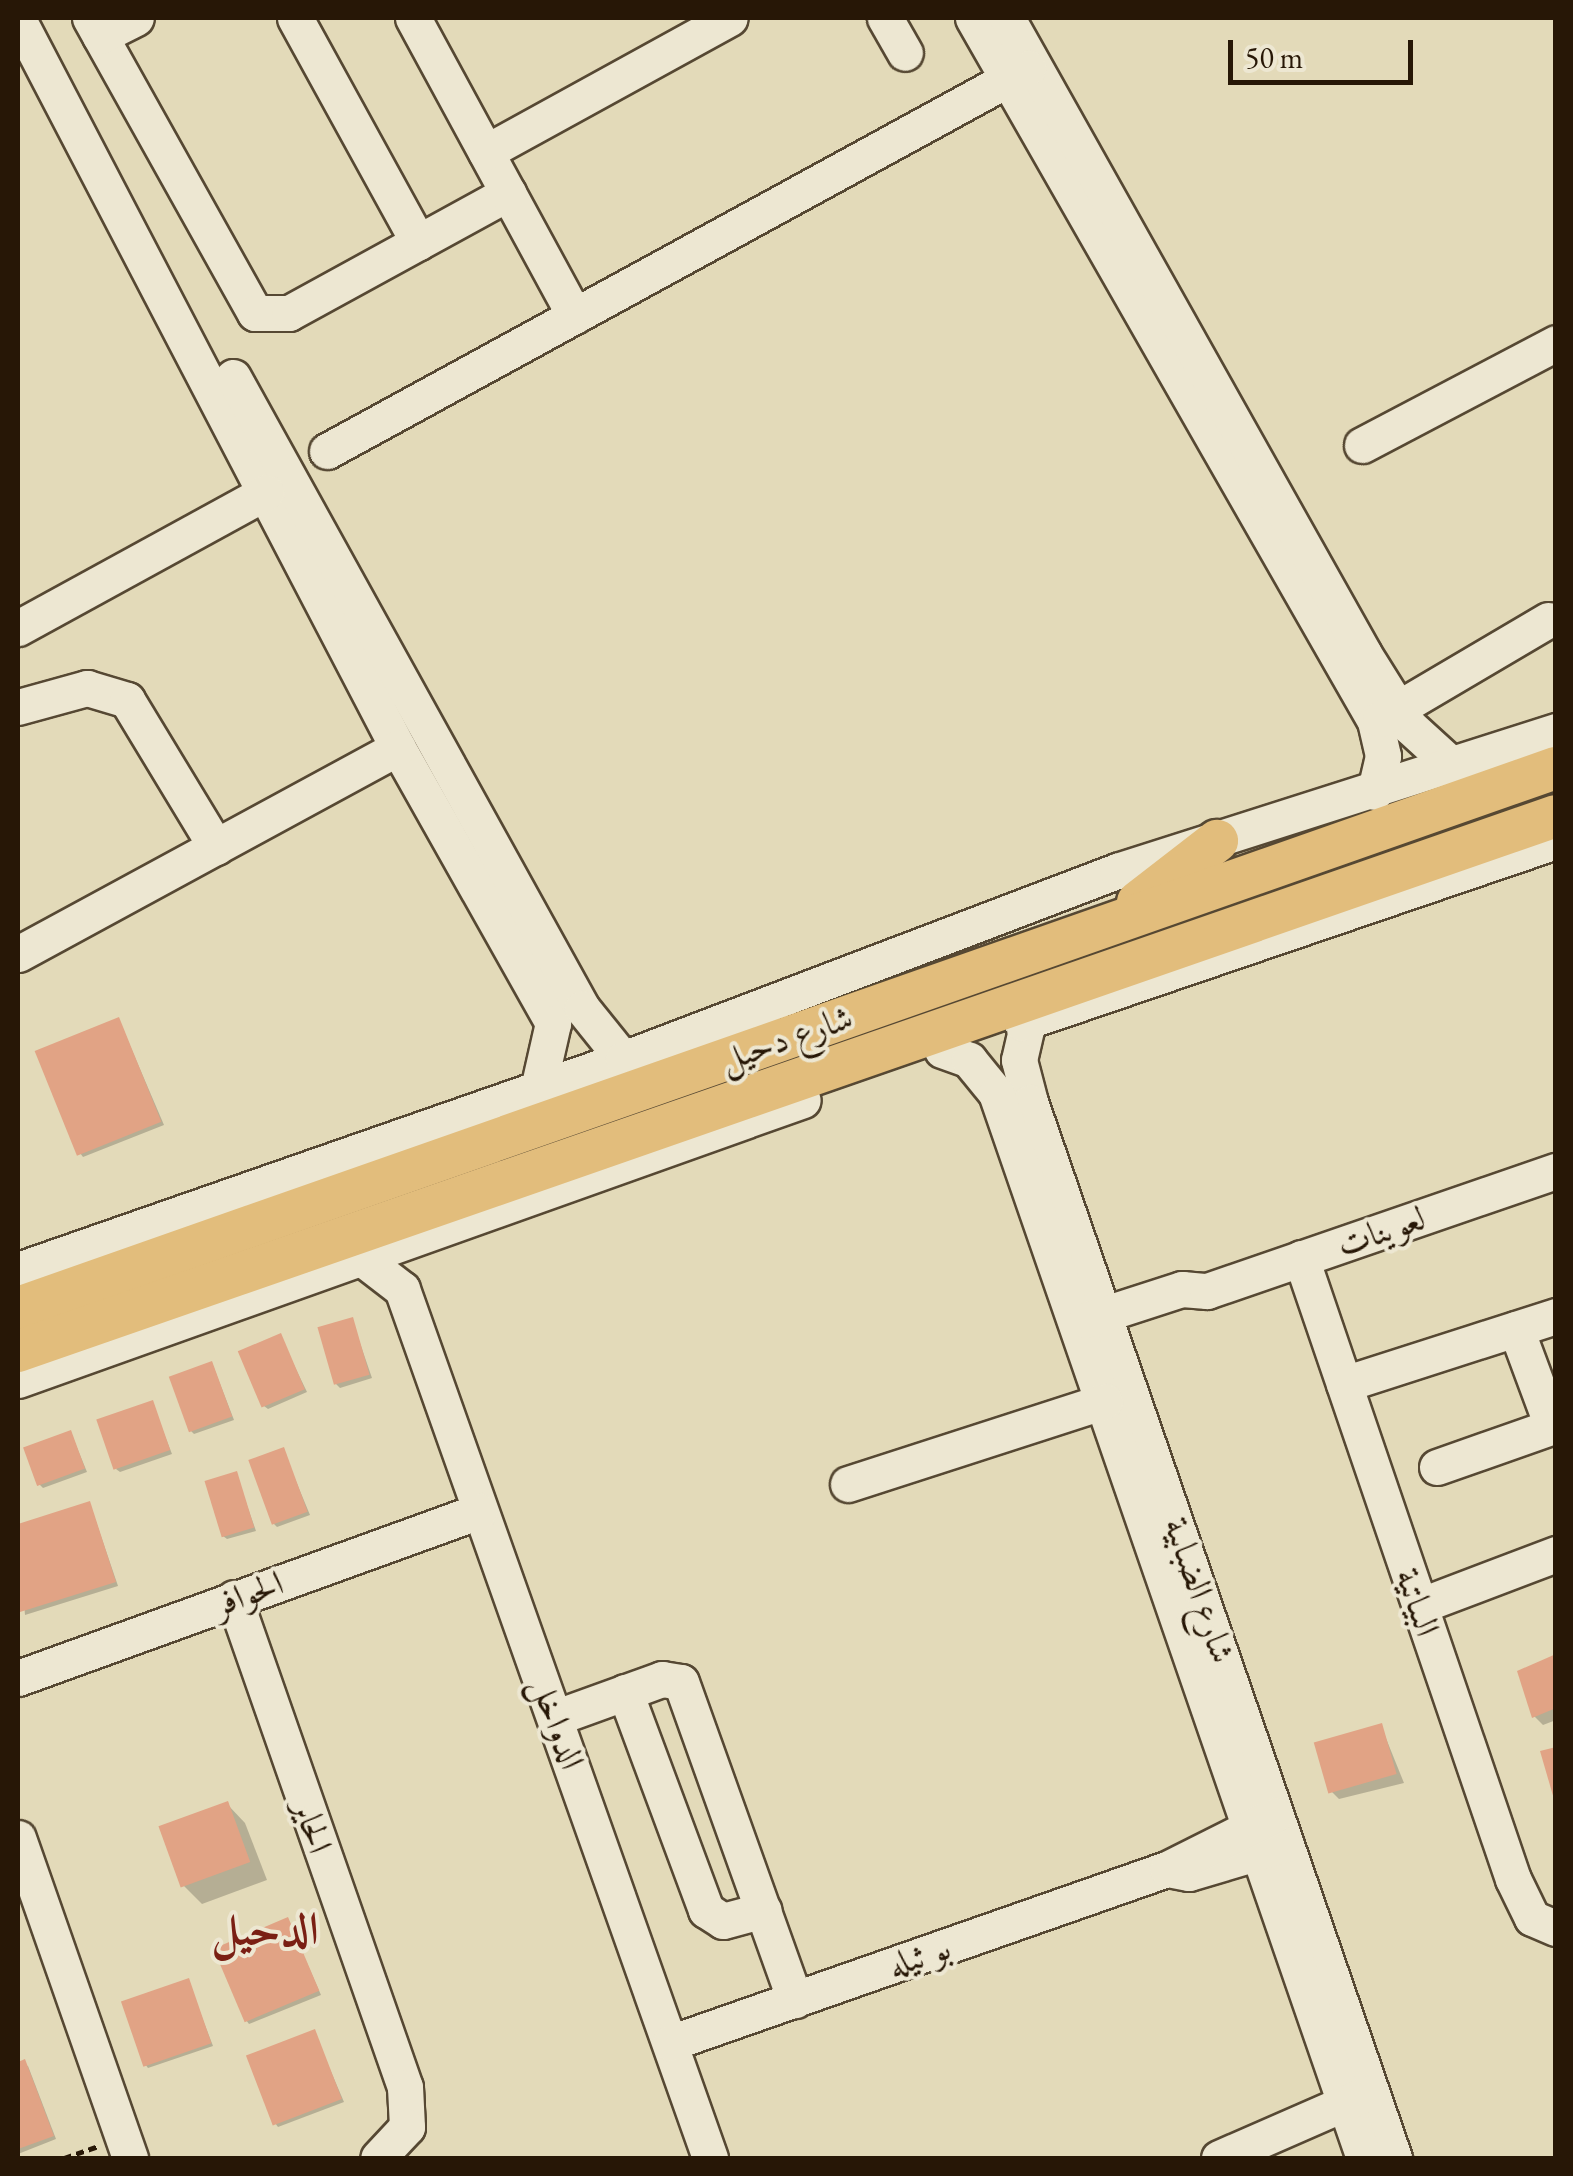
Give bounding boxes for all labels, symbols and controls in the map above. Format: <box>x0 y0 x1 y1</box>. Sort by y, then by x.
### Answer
scale bar <box>1233 20 1418 82</box>
text: 50 m <box>1245 38 1303 77</box>
street label: شارع دحيل <box>714 996 858 1080</box>
street label: لعوينات <box>1331 1196 1431 1266</box>
street label: شارع الضبابية <box>1156 1512 1244 1668</box>
street label: الحوافر <box>207 1561 289 1625</box>
street label: البياتية <box>1387 1562 1449 1642</box>
street label: الدواخل <box>522 1671 594 1775</box>
street label: الحاير <box>284 1793 342 1859</box>
district label: الدحيل <box>211 1902 319 1956</box>
street label: بو ثيله <box>882 1926 956 1986</box>

